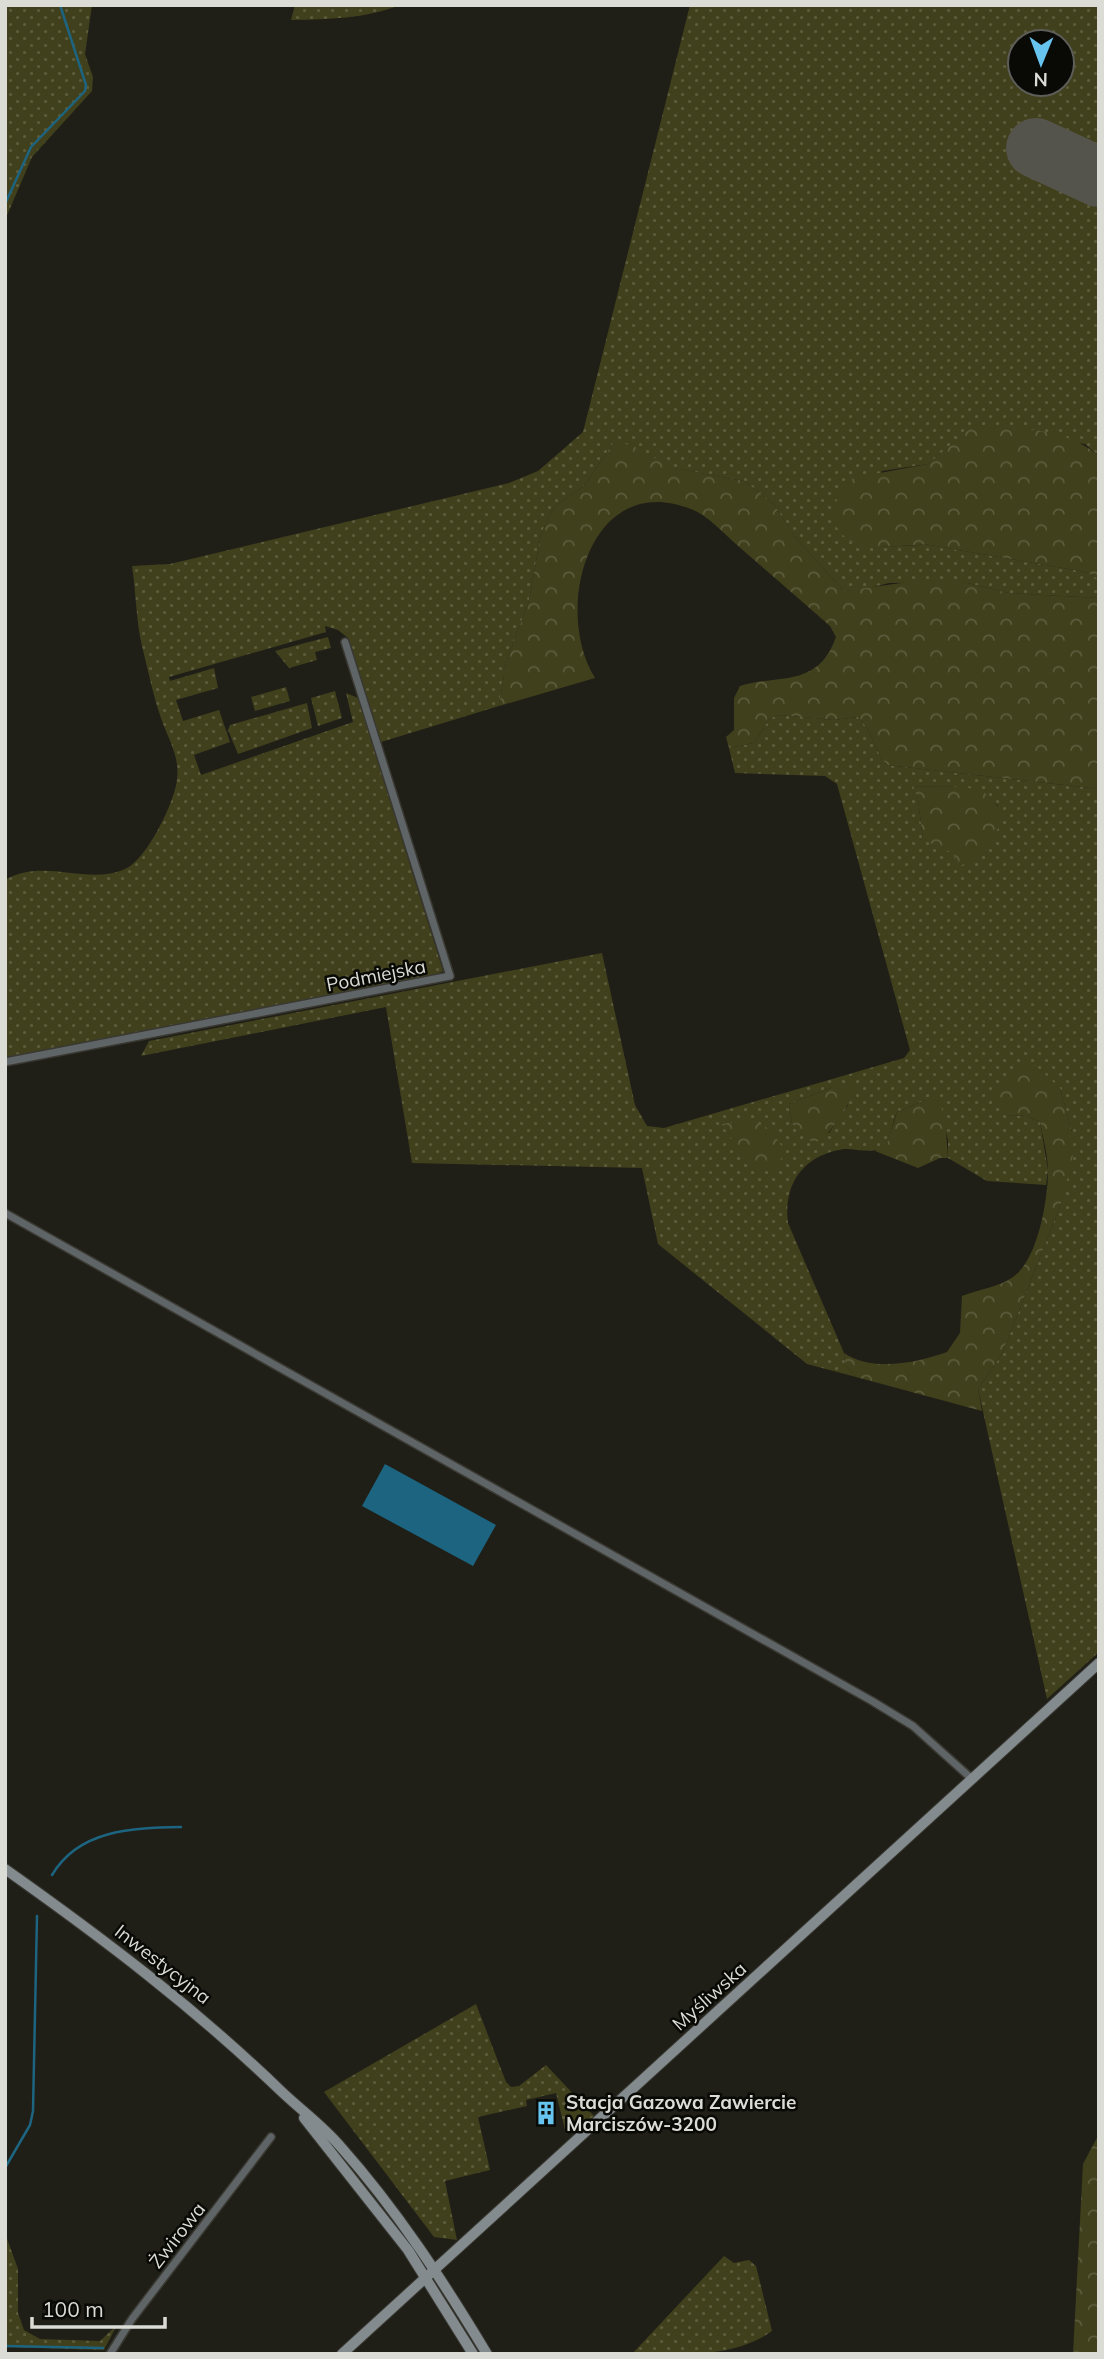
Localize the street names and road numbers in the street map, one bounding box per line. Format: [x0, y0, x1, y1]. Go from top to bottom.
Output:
street label: Podmiejska [324, 954, 428, 996]
street label: Inwestycyjna [110, 1919, 216, 2009]
street label: Myśliwska [667, 1956, 751, 2036]
street label: Żwirowa [144, 2197, 210, 2273]

